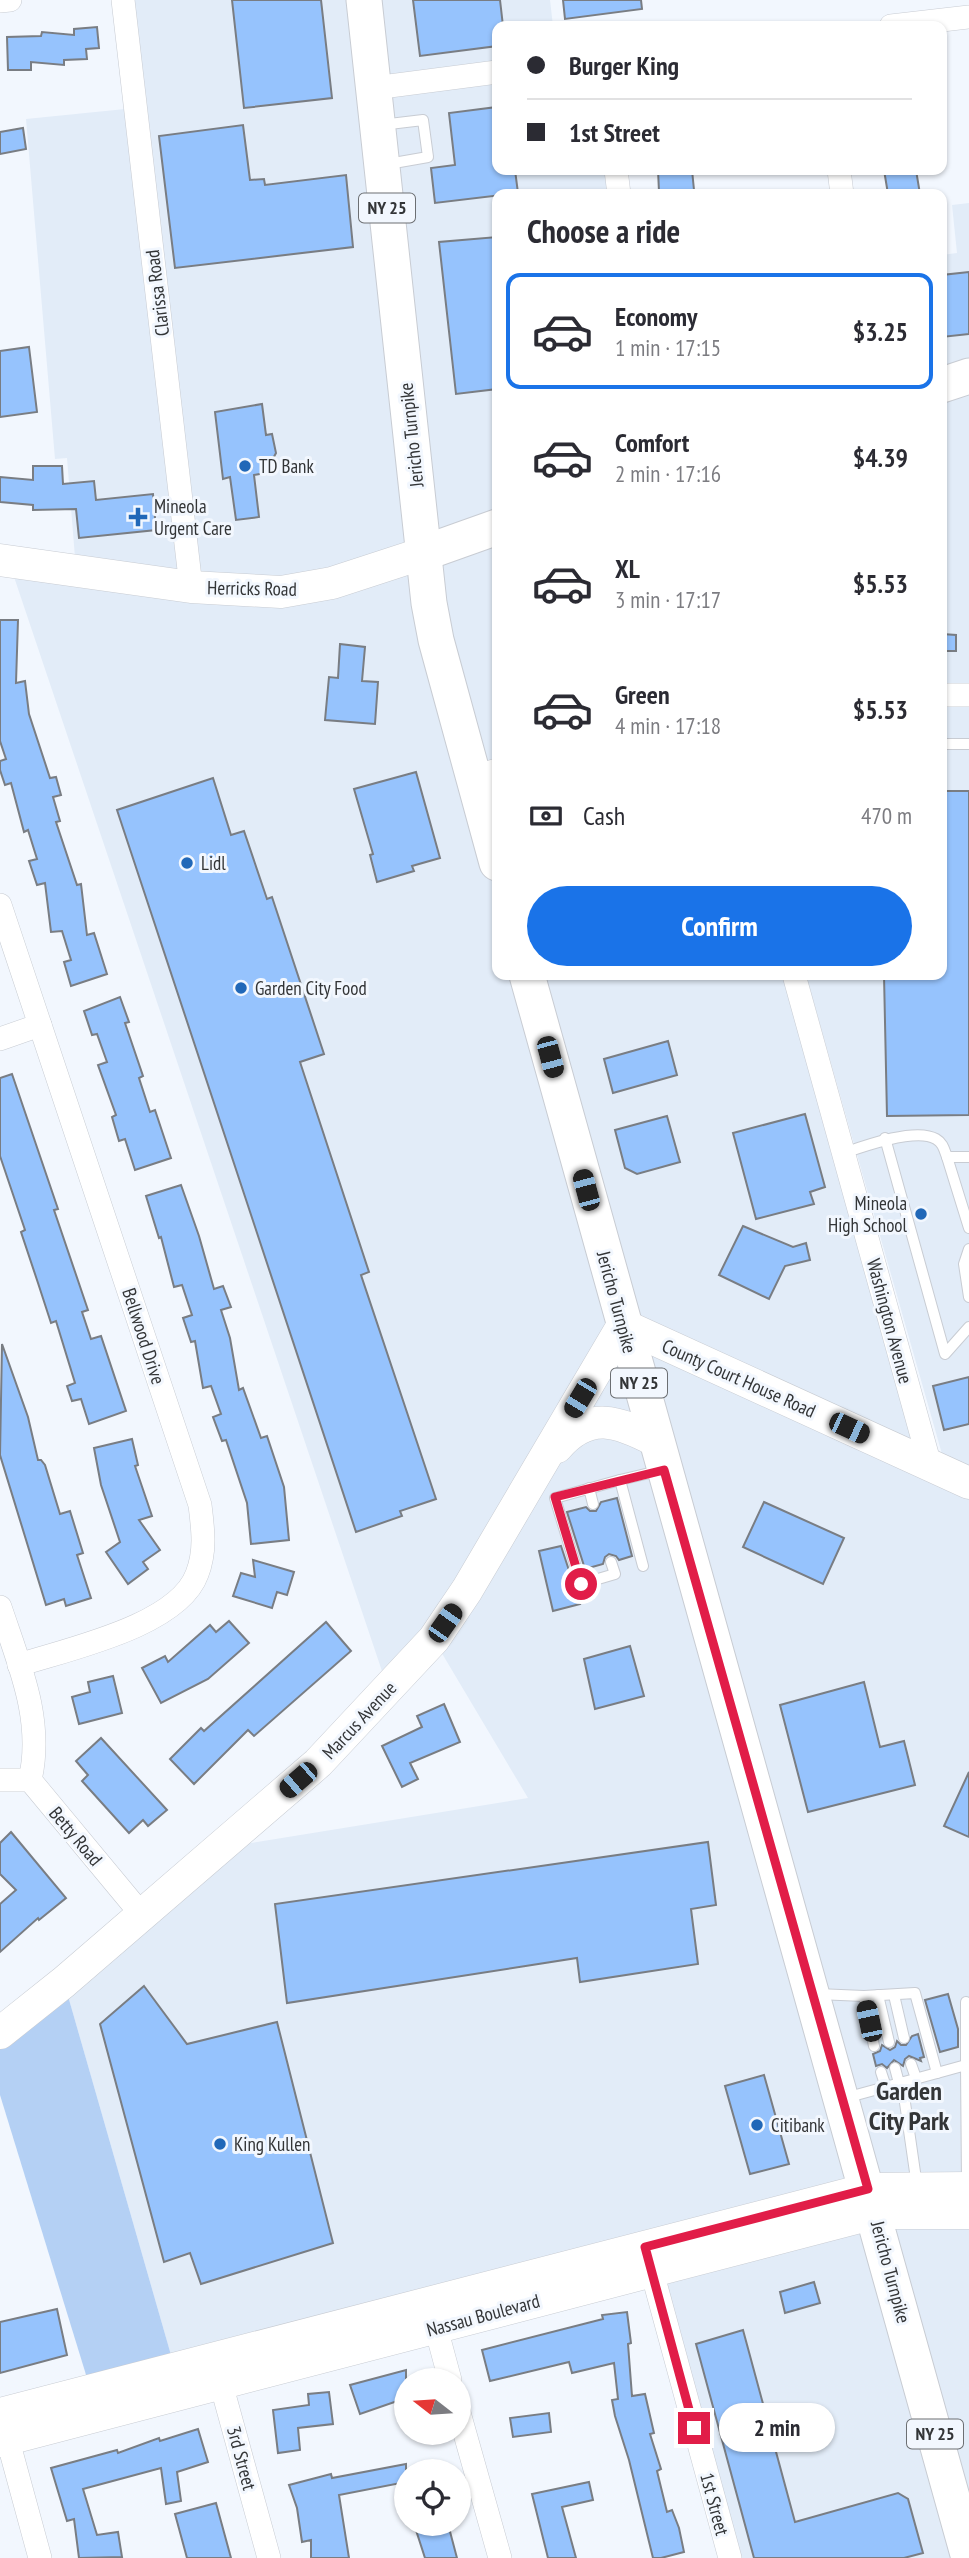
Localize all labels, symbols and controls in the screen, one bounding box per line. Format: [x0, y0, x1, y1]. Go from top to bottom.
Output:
text: Burger King [569, 49, 679, 82]
text: 1st Street [569, 116, 660, 149]
road number: NY 25 [359, 194, 415, 223]
text: Choose a ride [527, 210, 680, 252]
street label: Clarissa Road [140, 248, 174, 338]
icon: car [531, 300, 594, 363]
text: Economy [615, 300, 697, 333]
text: $3.25 [853, 315, 908, 348]
text: 1 min · 17:15 [615, 333, 721, 362]
street label: Jericho Turnpike [394, 382, 429, 489]
icon: car [531, 426, 594, 489]
text: Comfort [615, 426, 689, 459]
text: $4.39 [853, 441, 908, 474]
place label: TD Bank [259, 454, 314, 478]
marker: TD Bank [237, 458, 253, 474]
text: 2 min · 17:16 [615, 459, 721, 488]
place label: Mineola Urgent Care [154, 494, 232, 540]
marker: Mineola Urgent Care [128, 507, 148, 527]
icon: car [531, 552, 594, 615]
text: XL [615, 552, 640, 585]
text: $5.53 [853, 567, 908, 600]
street label: Herricks Road [207, 575, 297, 601]
text: 3 min · 17:17 [615, 585, 721, 614]
icon: car [531, 678, 594, 741]
text: Green [615, 678, 670, 711]
text: $5.53 [853, 693, 908, 726]
text: 4 min · 17:18 [615, 711, 721, 740]
icon: cash [527, 797, 565, 835]
text: Cash [583, 799, 625, 832]
text: 470 m [861, 801, 912, 830]
place label: Lidl [201, 851, 226, 875]
marker: Lidl [179, 855, 195, 871]
button: Confirm [527, 886, 912, 966]
place label: Garden City Food [255, 976, 367, 1000]
marker: Garden City Food [233, 980, 249, 996]
car [535, 1034, 566, 1080]
car [571, 1167, 602, 1213]
place label: Mineola High School [828, 1191, 908, 1237]
marker: Mineola High School [913, 1206, 929, 1222]
street label: Jericho Turnpike [592, 1247, 642, 1356]
street label: Washington Avenue [862, 1256, 918, 1386]
street label: Bellwood Drive [117, 1285, 171, 1387]
street label: County Court House Road [658, 1333, 820, 1423]
road number: NY 25 [611, 1368, 667, 1398]
car [561, 1375, 600, 1421]
car [826, 1410, 873, 1446]
route start [565, 1568, 597, 1600]
car [425, 1600, 466, 1646]
street label: Marcus Avenue [317, 1676, 401, 1764]
car [276, 1758, 321, 1802]
street label: Betty Road [44, 1801, 108, 1871]
car [855, 1998, 884, 2044]
district label: Garden City Park [869, 2074, 950, 2137]
place label: Citibank [771, 2113, 825, 2137]
marker: Citibank [749, 2117, 765, 2133]
place label: King Kullen [234, 2132, 310, 2156]
marker: King Kullen [212, 2136, 228, 2152]
street label: Jericho Turnpike [866, 2217, 916, 2326]
street label: Nassau Boulevard [424, 2288, 542, 2342]
north arrow [394, 2368, 471, 2445]
map controls [394, 2368, 471, 2536]
callout: 2 min [718, 2404, 834, 2452]
route end [678, 2412, 710, 2444]
text: 2 min [754, 2413, 800, 2442]
road number: NY 25 [907, 2420, 963, 2448]
street label: 3rd Street [222, 2423, 262, 2493]
button: locate [394, 2459, 471, 2536]
street label: 1st Street [695, 2470, 735, 2539]

